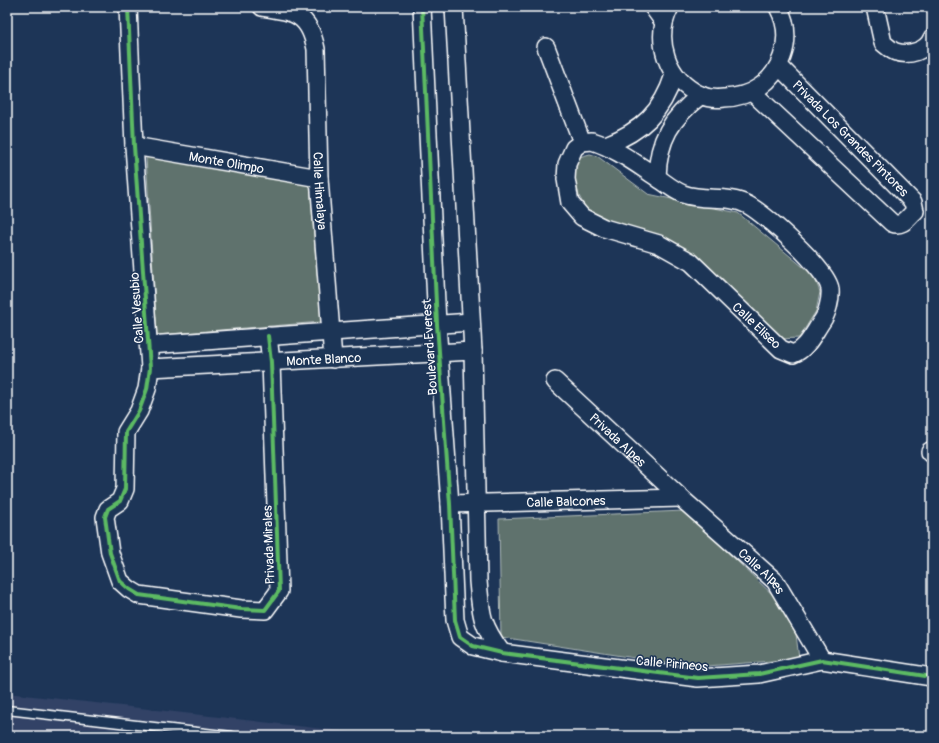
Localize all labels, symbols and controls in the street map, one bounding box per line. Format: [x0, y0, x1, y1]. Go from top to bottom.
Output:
street label: Privada Los Grandes Pintores [789, 77, 912, 200]
street label: Monte Olimpo [188, 149, 265, 177]
street label: Calle Himalaya [309, 152, 330, 231]
street label: Calle Vesubio [127, 272, 147, 344]
street label: Boulevard Everest [419, 297, 441, 396]
street label: Calle Eliseo [729, 299, 784, 352]
street label: Monte Blanco [286, 350, 362, 370]
street label: Privada Alpes [586, 410, 649, 471]
street label: Calle Balcones [526, 493, 606, 511]
street label: Privada Mirales [260, 505, 278, 585]
street label: Calle Alpes [735, 545, 788, 597]
street label: Calle Pirineos [635, 653, 709, 675]

